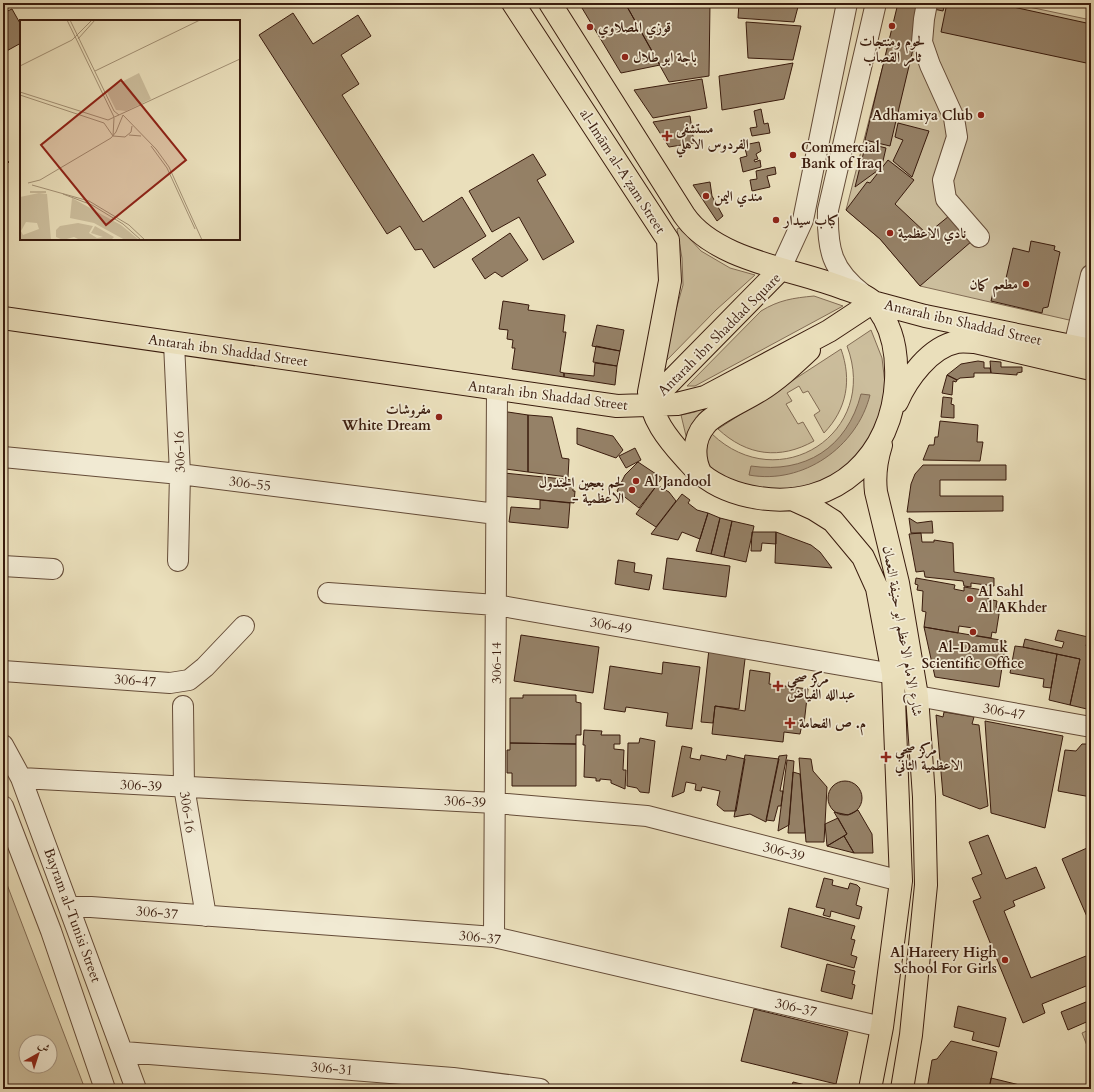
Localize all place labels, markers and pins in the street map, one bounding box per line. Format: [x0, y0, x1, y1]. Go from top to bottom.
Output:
place label: قوزي المصلاوي [598, 18, 671, 39]
marker: لحوم ومنتجات ثامر القصاب [887, 21, 897, 31]
marker: قوزي المصلاوي [585, 22, 595, 32]
place label: لحوم ومنتجات ثامر القصاب [859, 32, 925, 67]
place label: باجة ابو طلال [633, 48, 697, 67]
marker: باجة ابو طلال [620, 52, 630, 62]
place label: Adhamiya Club [872, 106, 973, 125]
marker: Adhamiya Club [976, 110, 986, 120]
place label: مستشفى الفردوس الاهلي [675, 119, 749, 158]
marker: مستشفى الفردوس الاهلي [661, 130, 673, 142]
place label: Commercial Bank of Iraq [801, 138, 882, 173]
marker: Commercial Bank of Iraq [788, 150, 798, 160]
place label: مندي اليمن [714, 187, 763, 208]
marker: مندي اليمن [701, 191, 711, 201]
place label: كباب سيدار [782, 211, 839, 230]
marker: كباب سيدار [771, 215, 781, 225]
place label: نادي الاعظمية [898, 224, 967, 245]
marker: نادي الاعظمية [885, 228, 895, 238]
place label: مطعم كمان [970, 275, 1018, 297]
marker: مطعم كمان [1021, 279, 1031, 289]
place label: مفروشات White Dream [341, 400, 431, 435]
marker: مفروشات White Dream [434, 412, 444, 422]
place label: Al Jandool [644, 472, 711, 491]
place label: لحم بعجين الجندول - الاعظمية [539, 473, 624, 508]
marker: Al Jandool [631, 476, 641, 486]
marker: لحم بعجين الجندول - الاعظمية [627, 485, 637, 495]
place label: Al Sahl Al AKhder [978, 582, 1047, 617]
marker: Al Sahl Al AKhder [965, 594, 975, 604]
marker: Al-Damuk Scientific Office [968, 627, 978, 637]
place label: Al-Damuk Scientific Office [922, 638, 1024, 673]
place label: مركز صحي عبدالله الفياض [787, 669, 855, 704]
marker: مركز صحي عبدالله الفياض [772, 680, 784, 692]
place label: م. ص الفحامة [799, 714, 866, 736]
marker: م. ص الفحامة [784, 717, 796, 729]
place label: مركز صحي الاعظمية الثاني [894, 740, 963, 777]
marker: مركز صحي الاعظمية الثاني [880, 751, 892, 763]
place label: Al Hareery High School For Girls [890, 943, 997, 978]
marker: Al Hareery High School For Girls [1000, 955, 1010, 965]

